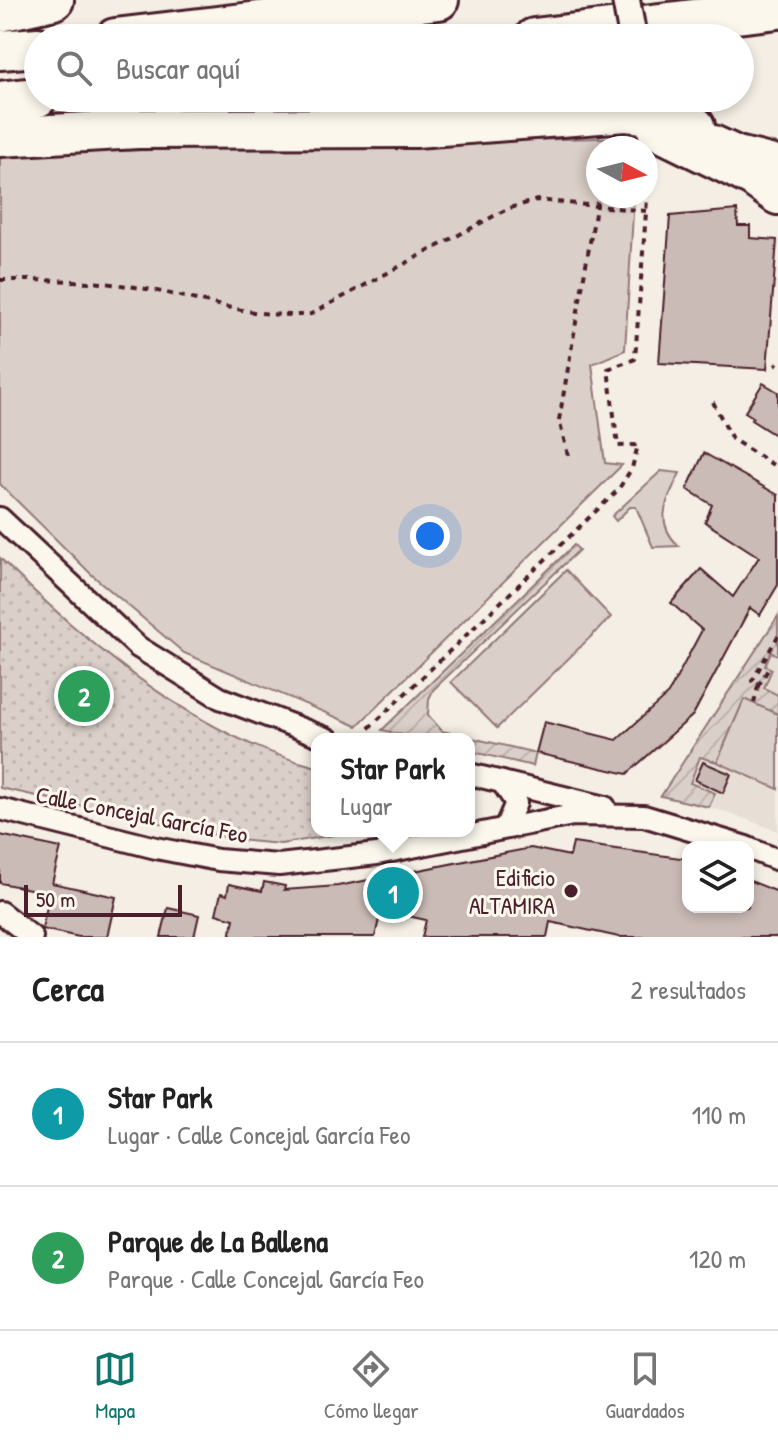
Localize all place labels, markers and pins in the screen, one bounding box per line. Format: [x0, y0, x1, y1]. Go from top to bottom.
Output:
pin: 2 [58, 666, 110, 726]
place label: Edificio ALTAMIRA [469, 861, 555, 921]
pin: 1 [367, 863, 419, 923]
marker: Edificio ALTAMIRA [562, 882, 580, 900]

